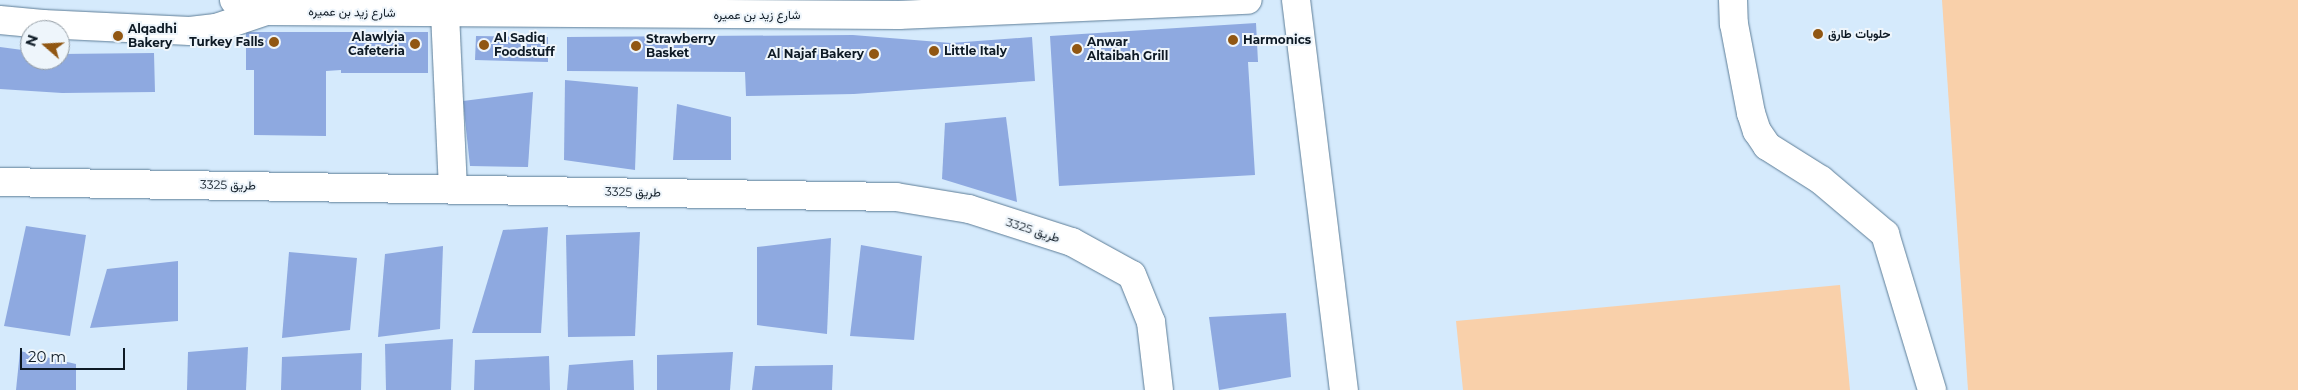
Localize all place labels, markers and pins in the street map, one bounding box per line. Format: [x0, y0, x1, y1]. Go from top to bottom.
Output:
place label: Alqadhi Bakery [128, 22, 177, 50]
place label: حلويات طارق [1828, 27, 1890, 41]
marker: حلويات طارق [1812, 28, 1824, 40]
marker: Alqadhi Bakery [112, 30, 124, 42]
place label: Alawlyia Cafeteria [348, 30, 405, 58]
place label: Al Sadiq Foodstuff [494, 31, 555, 59]
place label: Strawberry Basket [646, 32, 715, 60]
place label: Harmonics [1243, 33, 1311, 47]
marker: Harmonics [1227, 34, 1239, 46]
place label: Turkey Falls [189, 35, 264, 49]
place label: Anwar Altaibah Grill [1087, 35, 1168, 63]
marker: Turkey Falls [268, 36, 280, 48]
marker: Alawlyia Cafeteria [409, 38, 421, 50]
marker: Al Sadiq Foodstuff [478, 39, 490, 51]
marker: Strawberry Basket [630, 40, 642, 52]
marker: Anwar Altaibah Grill [1071, 43, 1083, 55]
place label: Little Italy [944, 44, 1007, 58]
marker: Little Italy [928, 45, 940, 57]
place label: Al Najaf Bakery [767, 47, 864, 61]
marker: Al Najaf Bakery [868, 48, 880, 60]

